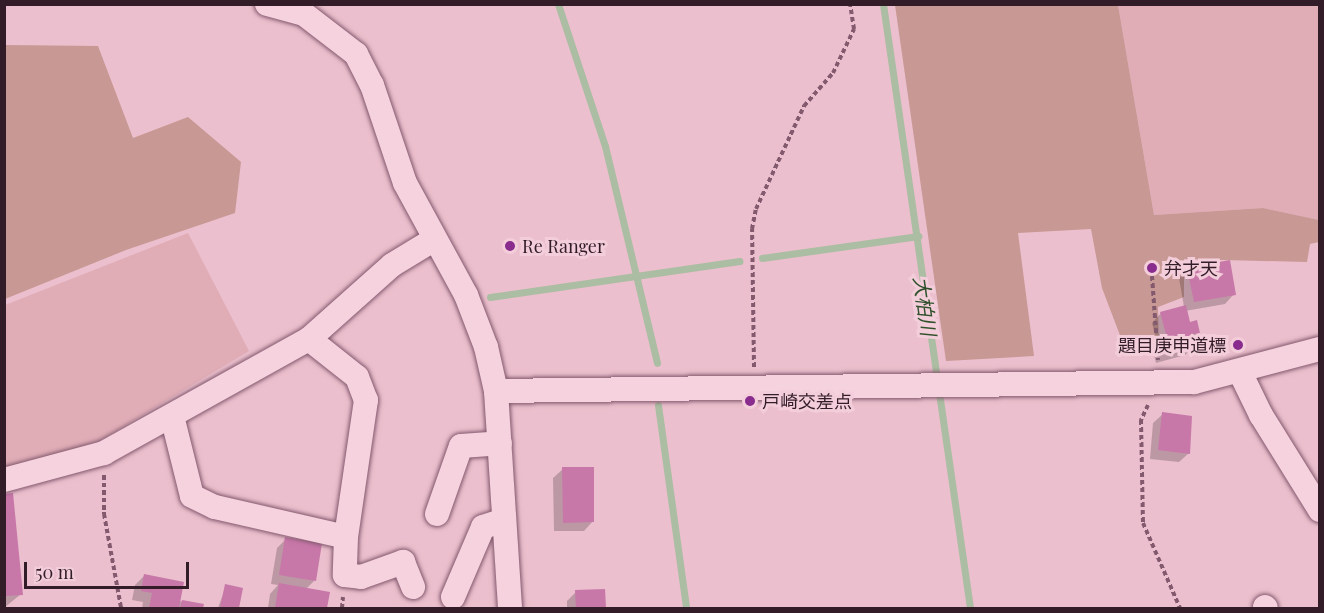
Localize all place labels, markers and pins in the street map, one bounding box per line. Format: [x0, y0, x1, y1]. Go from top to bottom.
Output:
place label: Re Ranger [522, 235, 605, 257]
marker: Re Ranger [503, 239, 517, 253]
place label: 弁才天 [1164, 257, 1218, 279]
marker: 弁才天 [1145, 261, 1159, 275]
place label: 題目庚申道標 [1118, 334, 1226, 356]
marker: 題目庚申道標 [1231, 338, 1245, 352]
place label: 戸崎交差点 [762, 390, 852, 412]
marker: 戸崎交差点 [743, 394, 757, 408]

